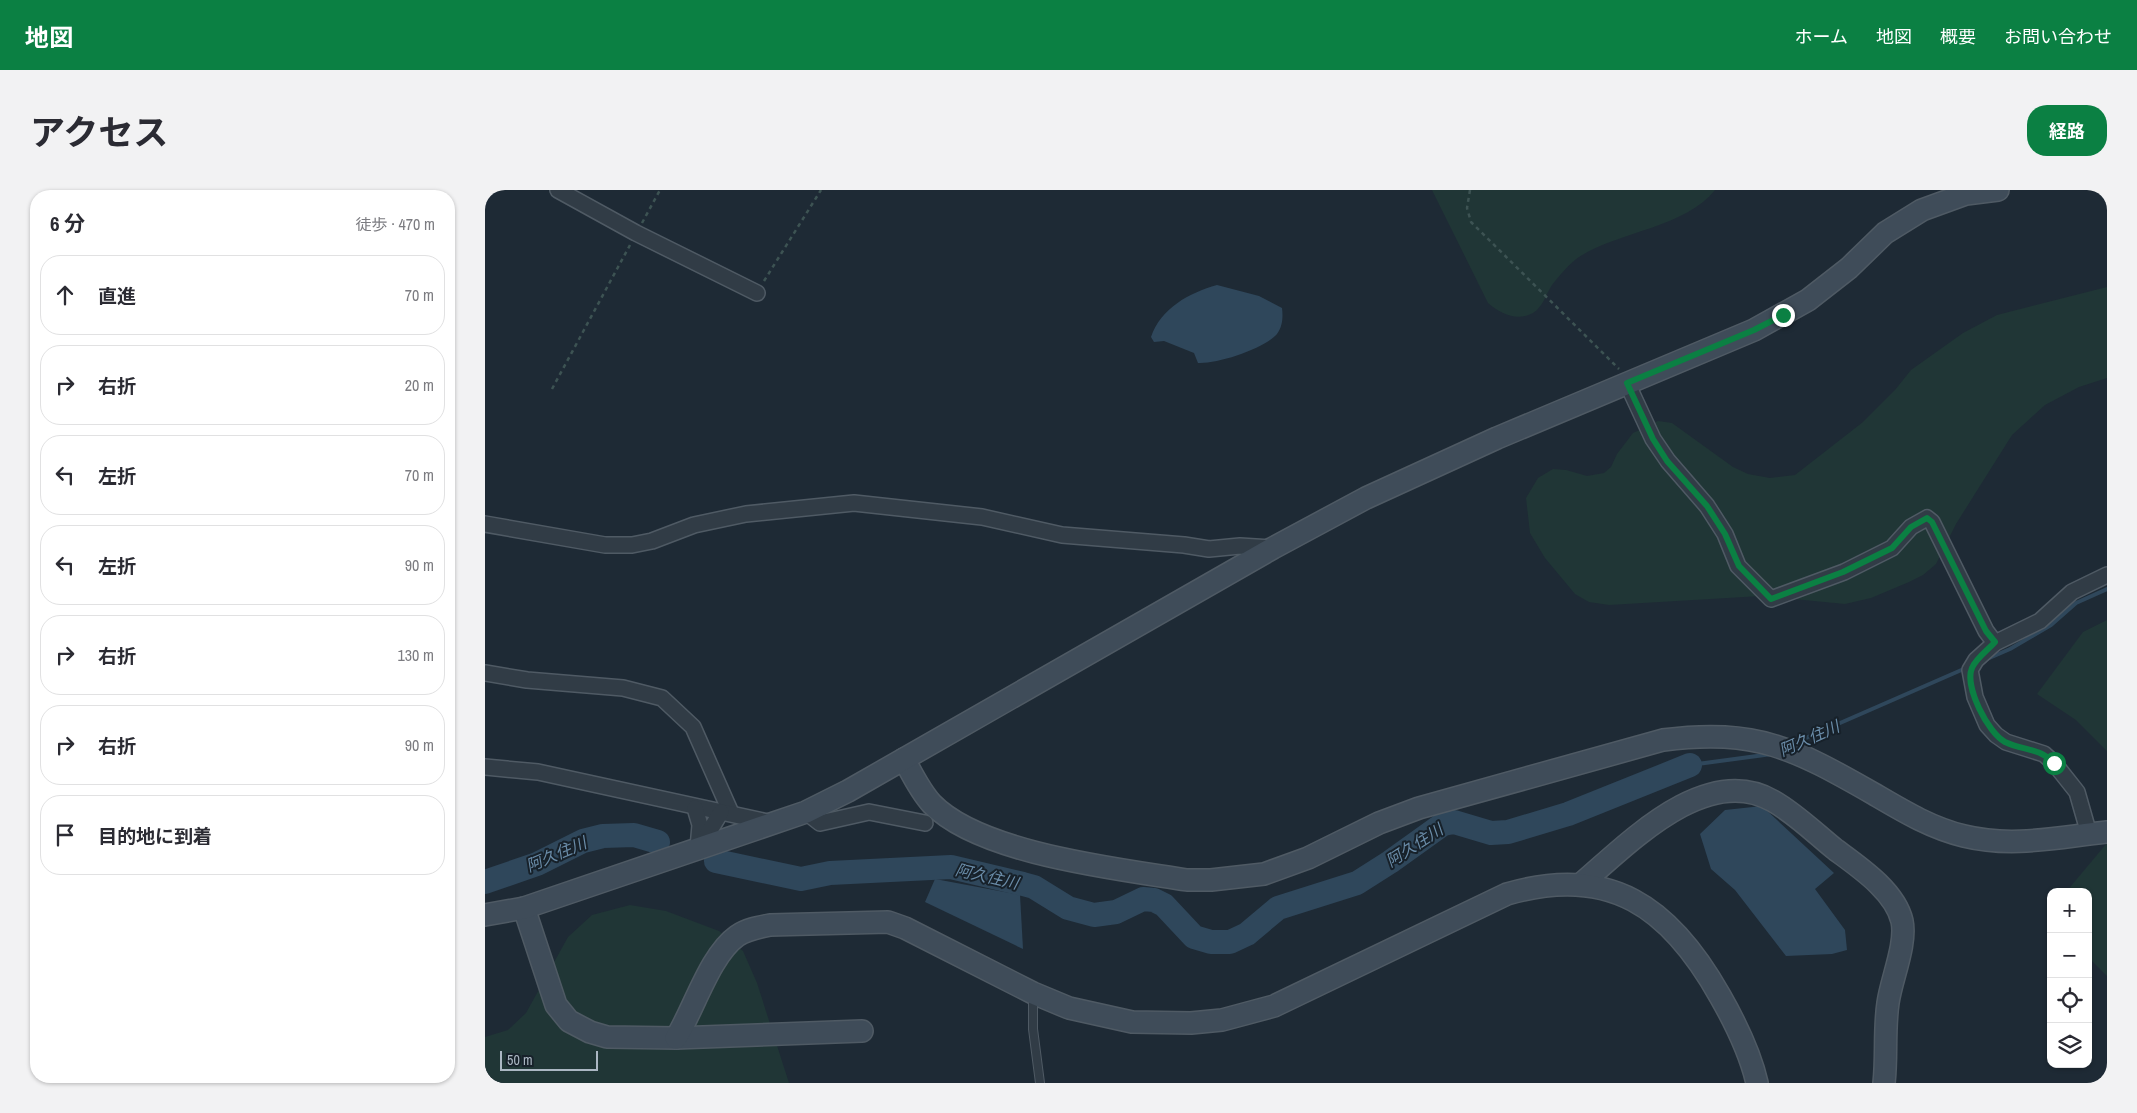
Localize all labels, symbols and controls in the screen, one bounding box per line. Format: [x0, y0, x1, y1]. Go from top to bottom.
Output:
text: 地図 [25, 21, 73, 53]
text: ホーム [1795, 24, 1848, 49]
text: 地図 [1876, 24, 1912, 49]
text: 概要 [1940, 24, 1976, 49]
text: お問い合わせ [2004, 24, 2112, 49]
button: 経路 [2027, 105, 2107, 156]
text: アクセス [30, 109, 168, 156]
text: 6 分 [50, 209, 85, 238]
text: 徒歩 · 470 m [356, 213, 435, 235]
icon: ahead [51, 281, 79, 309]
text: 直進 [98, 283, 136, 309]
text: 70 m [405, 284, 434, 306]
route end [1772, 304, 1795, 327]
icon: right [51, 371, 79, 399]
text: 右折 [98, 373, 136, 399]
text: 20 m [405, 374, 434, 396]
icon: left [51, 461, 79, 489]
text: 左折 [98, 463, 136, 489]
text: 70 m [405, 464, 434, 486]
icon: left [51, 551, 79, 579]
text: 左折 [98, 553, 136, 579]
text: 90 m [405, 554, 434, 576]
icon: right [51, 641, 79, 669]
text: 右折 [98, 643, 136, 669]
text: 130 m [398, 644, 434, 666]
water label: 阿久住川 [1775, 714, 1845, 761]
icon: right [51, 731, 79, 759]
text: 右折 [98, 733, 136, 759]
text: 90 m [405, 734, 434, 756]
route start [2043, 752, 2066, 775]
water label: 阿久住川 [1381, 817, 1448, 872]
icon: arrive [51, 821, 79, 849]
text: 目的地に到着 [98, 823, 212, 849]
water label: 阿久住川 [522, 831, 592, 877]
water label: 阿久住川 [953, 858, 1023, 894]
map controls [2047, 888, 2092, 1068]
button: + [2047, 888, 2092, 933]
button: − [2047, 933, 2092, 978]
button: locate [2047, 978, 2092, 1023]
button: layers [2047, 1023, 2092, 1068]
scale bar [500, 1048, 597, 1071]
text: 50 m [507, 1051, 533, 1069]

